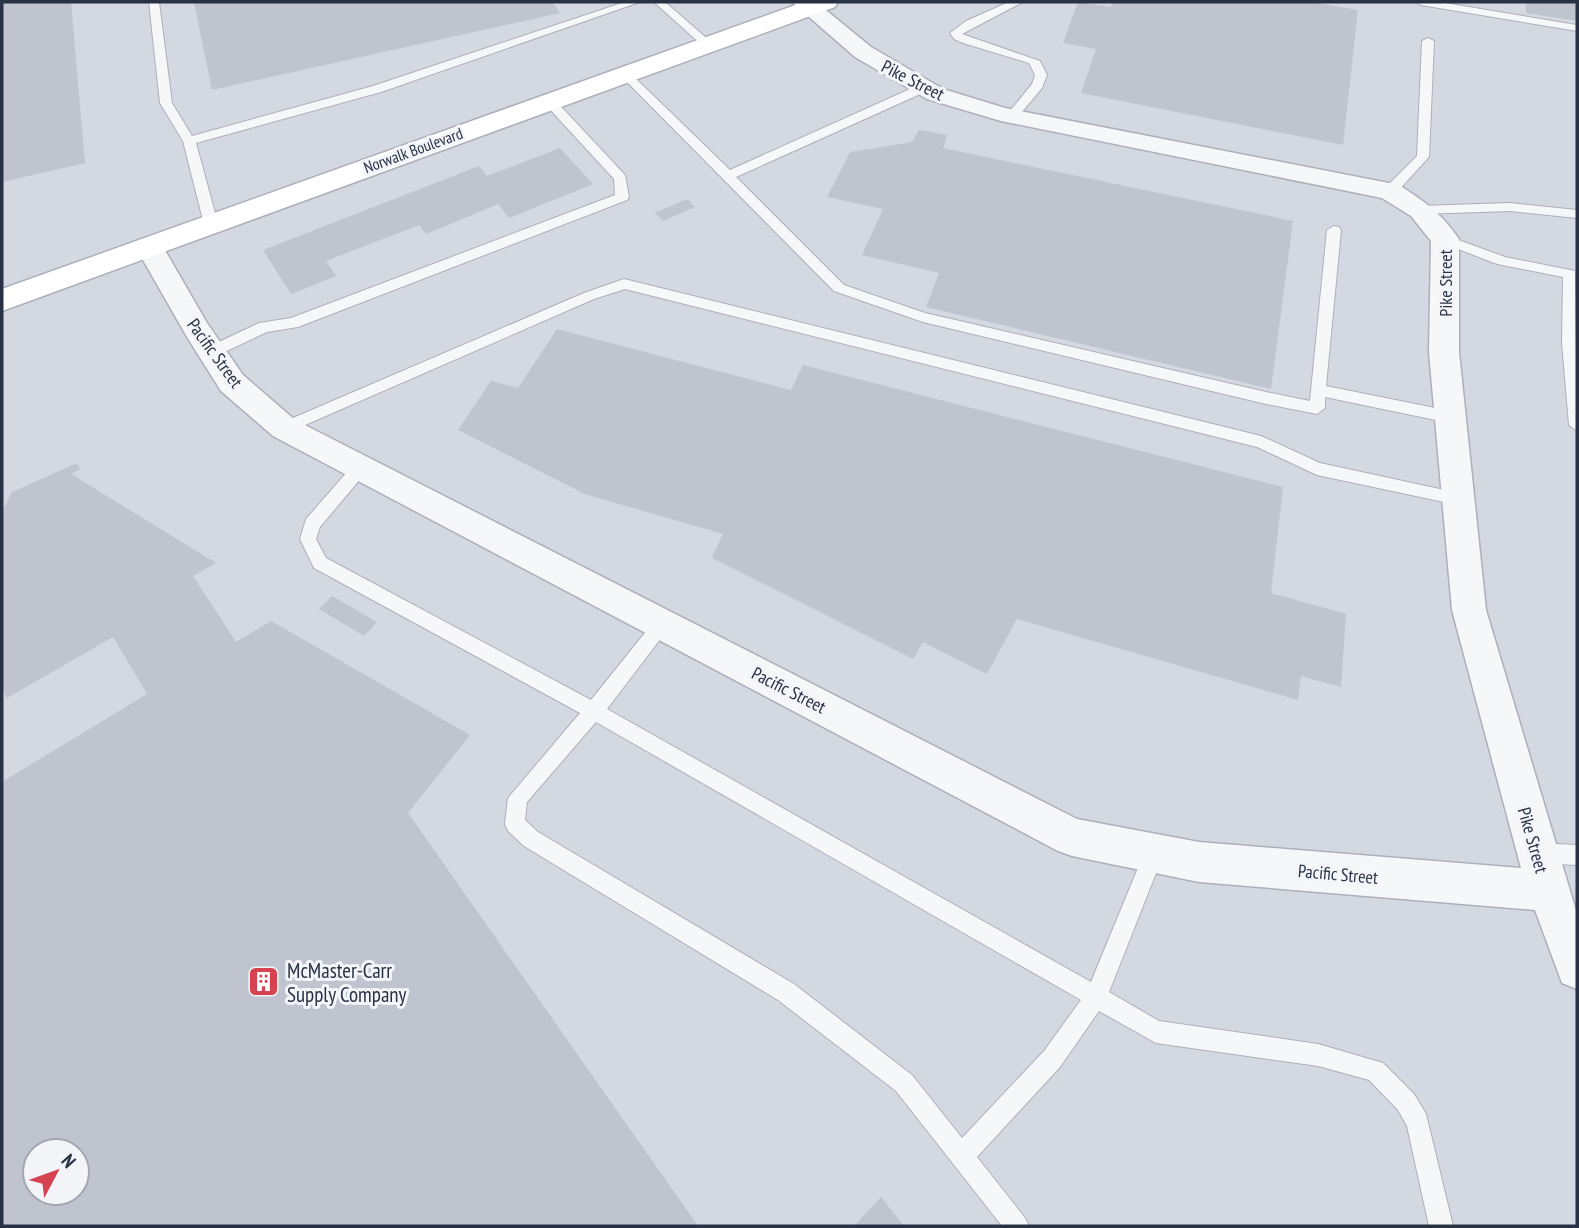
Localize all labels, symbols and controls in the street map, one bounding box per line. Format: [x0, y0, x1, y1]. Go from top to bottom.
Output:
street label: Pike Street [878, 54, 948, 106]
street label: Norwalk Boulevard [361, 123, 465, 177]
street label: Pike Street [1434, 249, 1457, 317]
street label: Pacific Street [182, 314, 248, 392]
street label: Pacific Street [748, 662, 830, 718]
street label: Pike Street [1513, 804, 1553, 876]
street label: Pacific Street [1297, 859, 1379, 889]
place label: McMaster-Carr Supply Company [287, 957, 407, 1008]
building icon: McMaster-Carr Supply Company [247, 965, 281, 999]
north arrow [21, 1137, 91, 1207]
text: N [56, 1149, 81, 1173]

